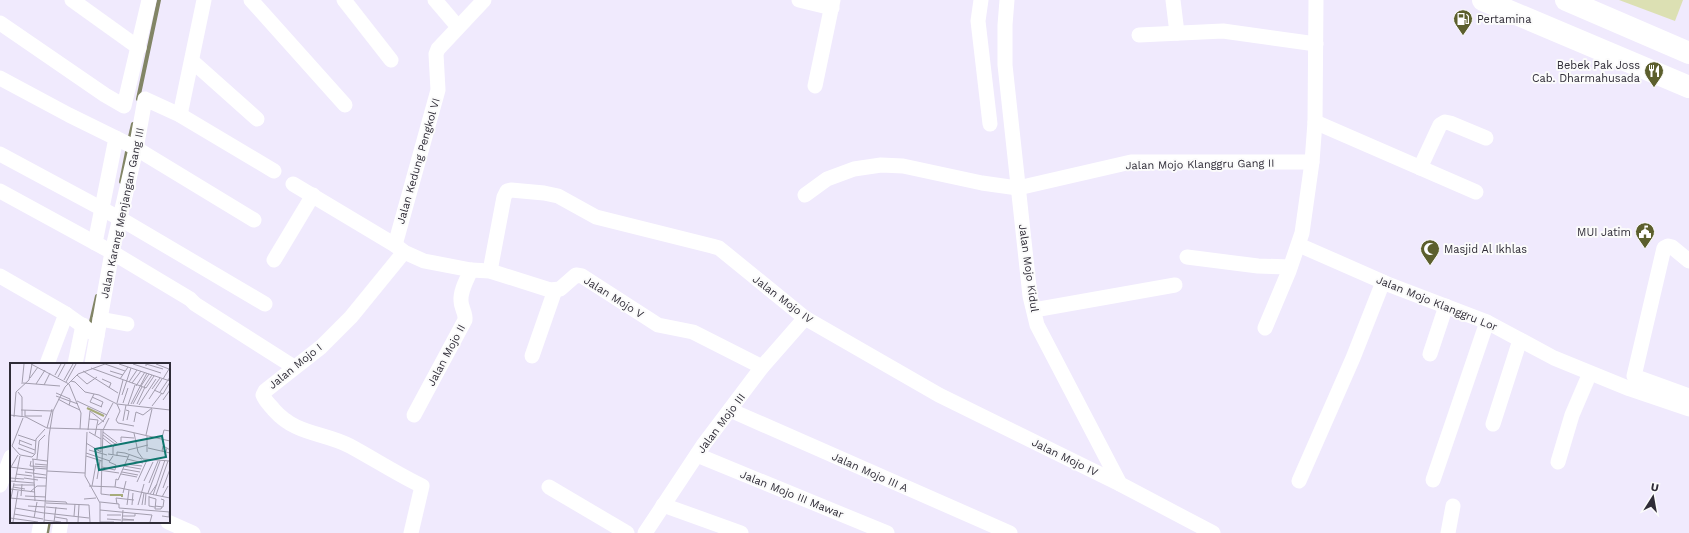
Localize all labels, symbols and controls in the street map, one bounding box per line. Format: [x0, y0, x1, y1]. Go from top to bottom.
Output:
fuel station icon: Pertamina [1452, 8, 1474, 36]
place label: Pertamina [1477, 13, 1531, 26]
place label: Bebek Pak Joss Cab. Dharmahusada [1532, 59, 1640, 85]
restaurant icon: Bebek Pak Joss Cab. Dharmahusada [1643, 60, 1665, 88]
street label: Jalan Kedung Pengkol VI [394, 97, 443, 226]
street label: Jalan Karang Menjangan Gang III [98, 127, 147, 300]
street label: Jalan Mojo Klanggru Gang II [1125, 157, 1275, 172]
public building icon: MUI Jatim [1634, 221, 1656, 249]
street label: Jalan Mojo Kidul [1016, 223, 1041, 314]
place label: MUI Jatim [1577, 226, 1631, 239]
mosque icon: Masjid Al Ikhlas [1419, 238, 1441, 266]
place label: Masjid Al Ikhlas [1444, 243, 1527, 256]
street label: Jalan Mojo IV [750, 273, 815, 326]
street label: Jalan Mojo Klanggru Lor [1374, 273, 1500, 334]
street label: Jalan Mojo V [581, 274, 646, 321]
street label: Jalan Mojo II [425, 322, 468, 388]
street label: Jalan Mojo I [266, 341, 325, 392]
inset map [10, 363, 170, 523]
street label: Jalan Mojo III [695, 391, 748, 456]
street label: Jalan Mojo IV [1030, 436, 1100, 479]
street label: Jalan Mojo III A [830, 450, 910, 495]
street label: Jalan Mojo III Mawar [738, 468, 846, 521]
north arrow [1633, 477, 1673, 517]
text: U [1650, 481, 1660, 495]

